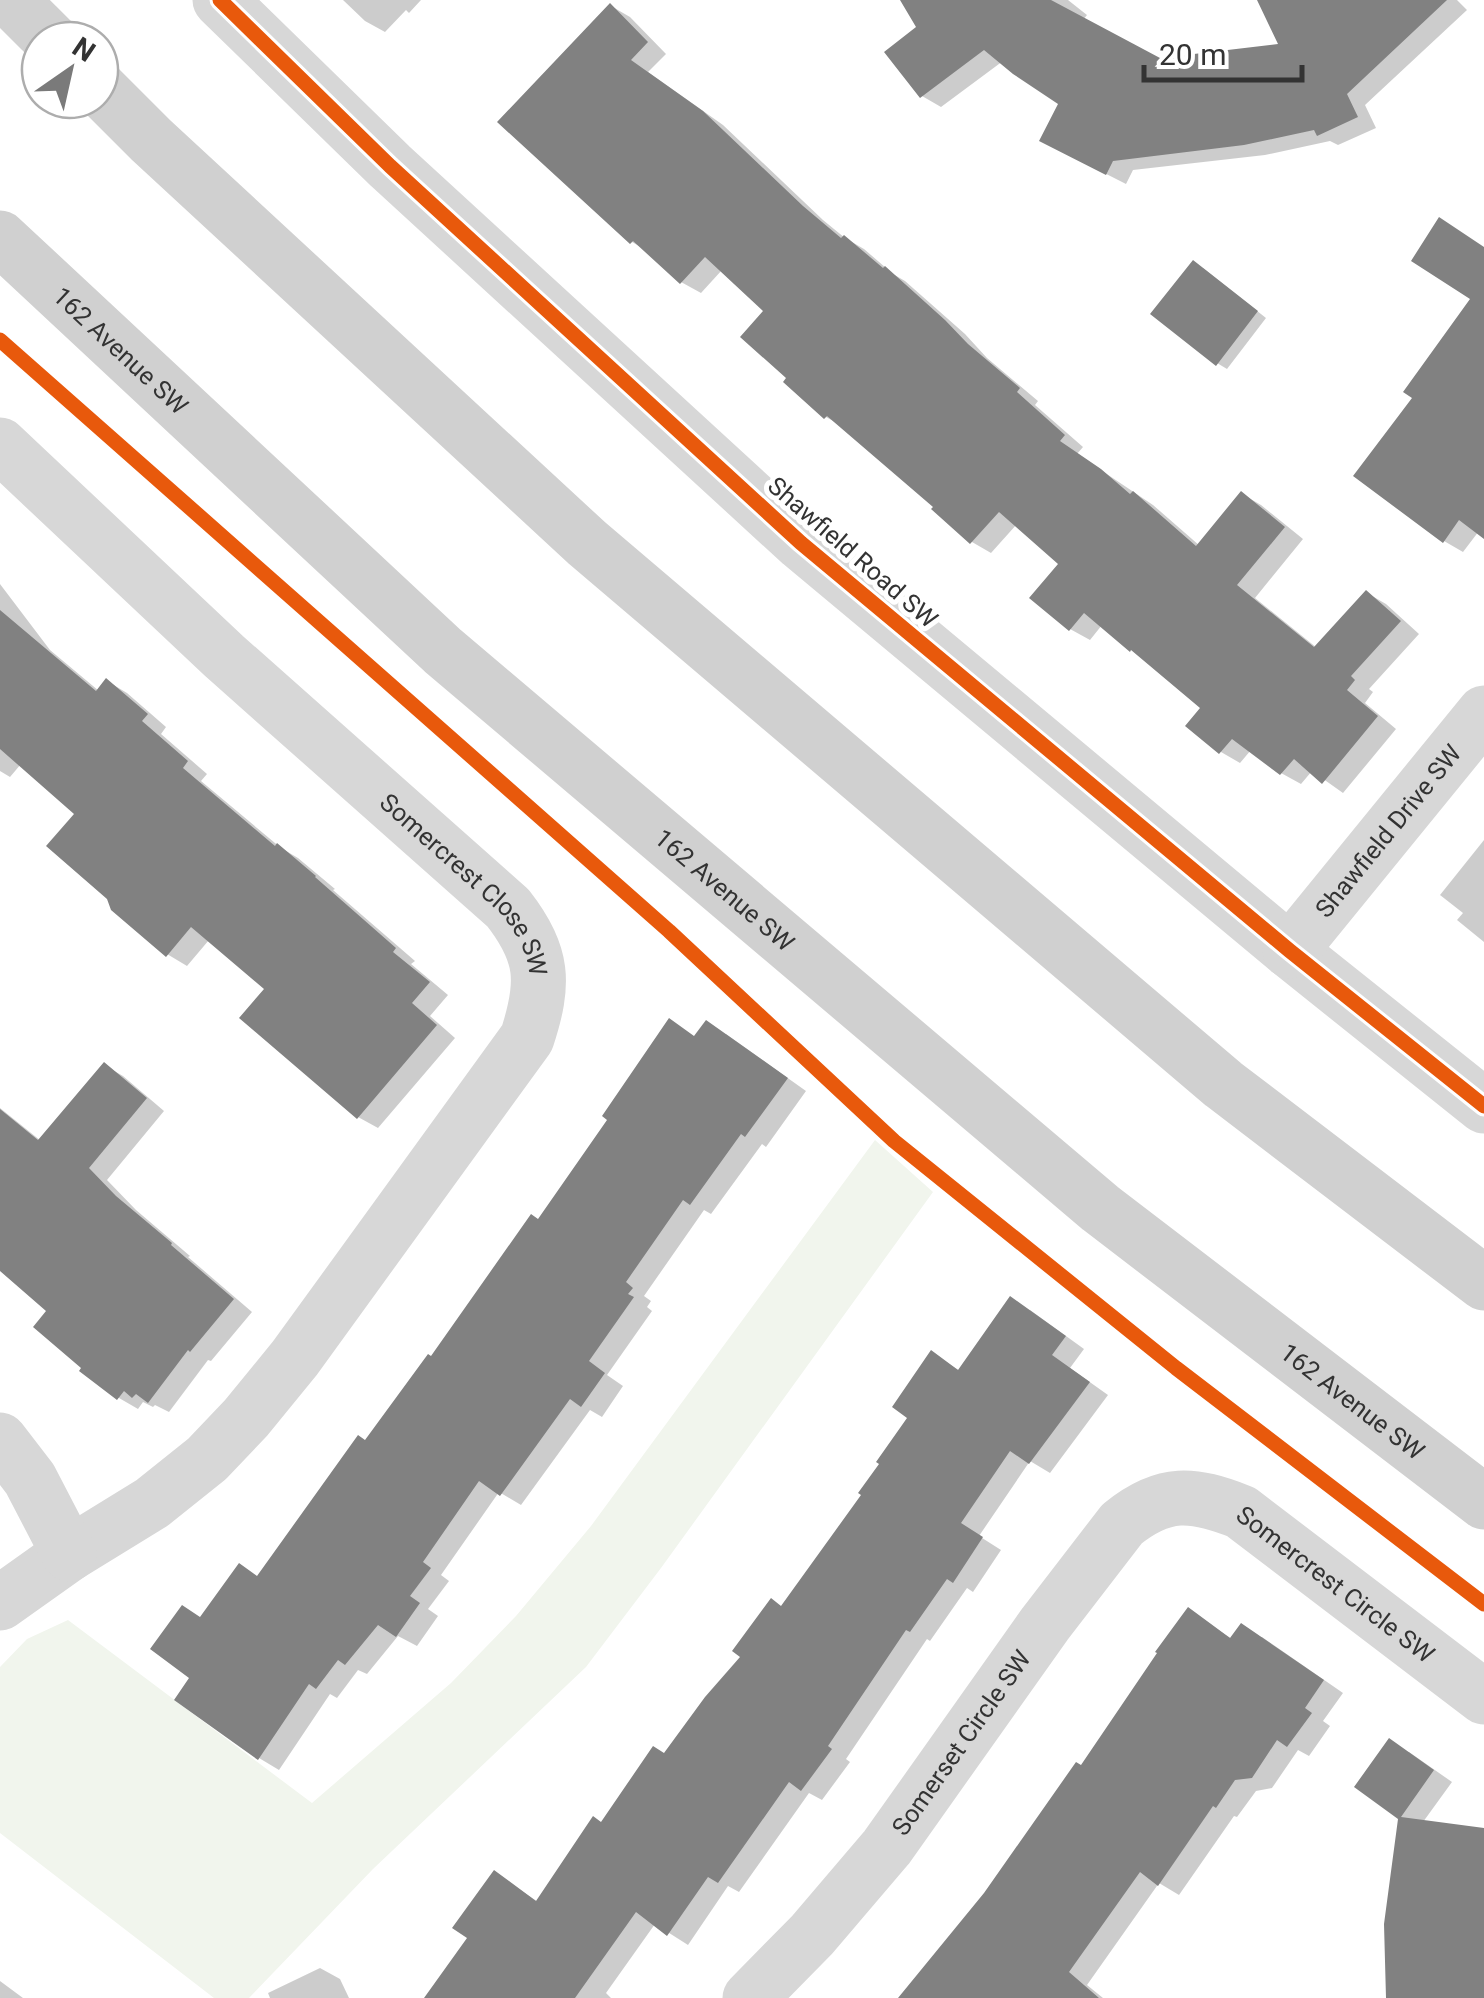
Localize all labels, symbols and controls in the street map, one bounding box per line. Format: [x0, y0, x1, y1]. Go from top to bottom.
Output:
north arrow [20, 20, 120, 120]
scale bar [1144, 20, 1302, 82]
text: N [66, 30, 101, 69]
text: 20 m [1159, 37, 1226, 72]
street label: 162 Avenue SW [47, 281, 194, 421]
street label: Shawfield Road SW [762, 471, 943, 634]
street label: Shawfield Drive SW [1309, 739, 1467, 923]
street label: Somercrest Close SW [374, 788, 553, 978]
street label: 162 Avenue SW [649, 823, 800, 957]
street label: 162 Avenue SW [1275, 1337, 1430, 1466]
street label: Somercrest Circle SW [1231, 1500, 1440, 1669]
street label: Somerset Circle SW [886, 1645, 1037, 1841]

